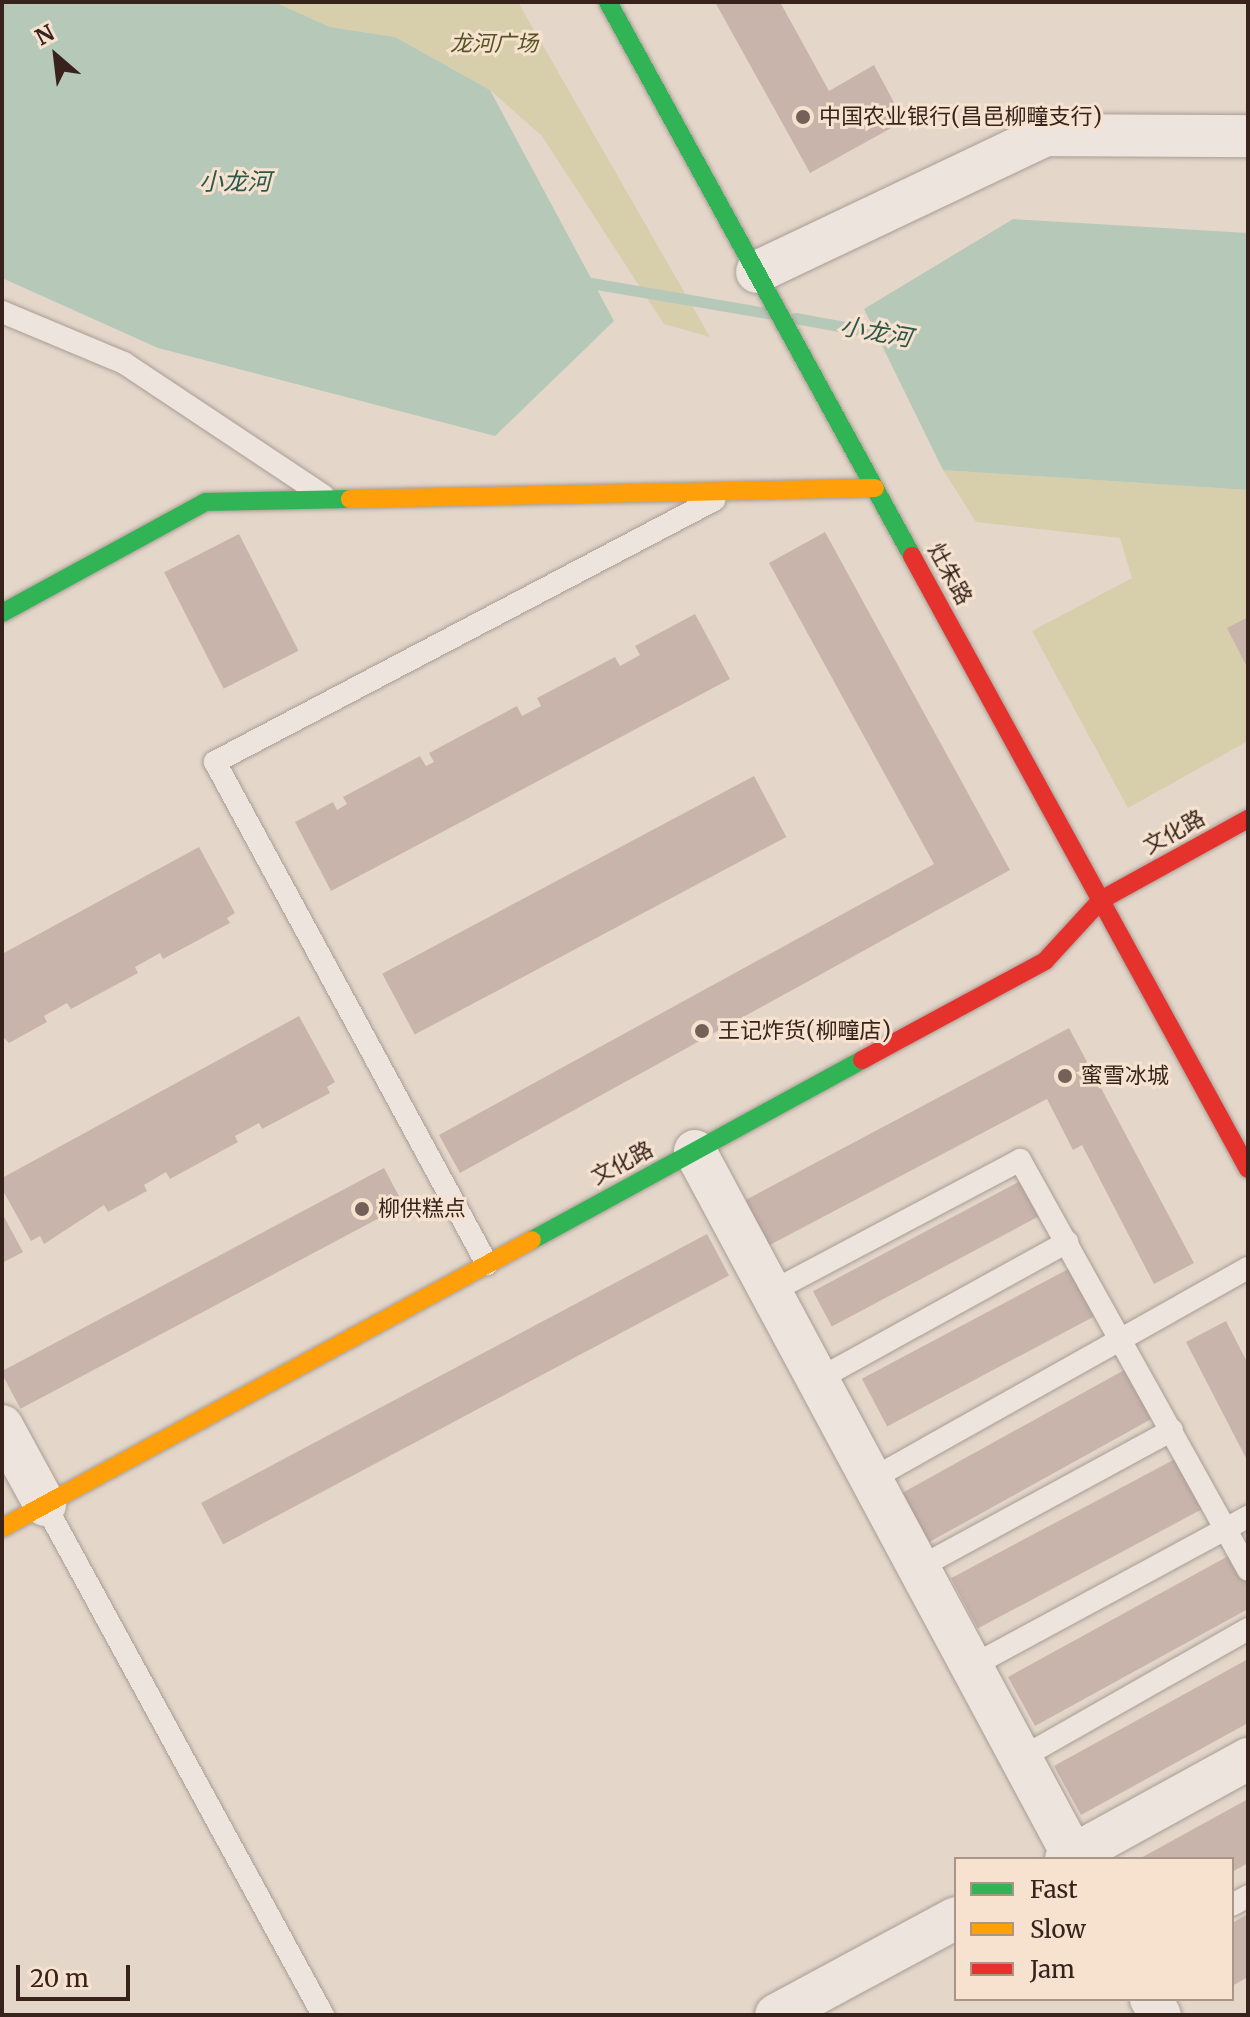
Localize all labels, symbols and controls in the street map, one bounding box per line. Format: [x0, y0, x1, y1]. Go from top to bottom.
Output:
north arrow [16, 16, 96, 96]
text: N [30, 18, 59, 51]
park label: 龙河广场 [450, 31, 538, 57]
place label: 中国农业银行(昌邑柳疃支行) [819, 104, 1102, 130]
marker: 中国农业银行(昌邑柳疃支行) [794, 108, 812, 126]
water label: 小龙河 [199, 168, 271, 196]
water label: 小龙河 [838, 312, 914, 352]
street label: 灶朱路 [922, 539, 978, 609]
street label: 文化路 [1139, 804, 1209, 860]
place label: 王记炸货(柳疃店) [718, 1018, 891, 1044]
marker: 王记炸货(柳疃店) [693, 1022, 711, 1040]
place label: 蜜雪冰城 [1081, 1063, 1169, 1089]
marker: 蜜雪冰城 [1056, 1067, 1074, 1085]
street label: 文化路 [587, 1136, 657, 1190]
place label: 柳供糕点 [378, 1196, 466, 1222]
marker: 柳供糕点 [353, 1200, 371, 1218]
legend [954, 1857, 1234, 2001]
text: Fast [1030, 1874, 1078, 1905]
text: Slow [1030, 1914, 1086, 1945]
scale bar [20, 1949, 134, 1999]
text: Jam [1030, 1954, 1075, 1985]
text: 20 m [30, 1963, 89, 1994]

